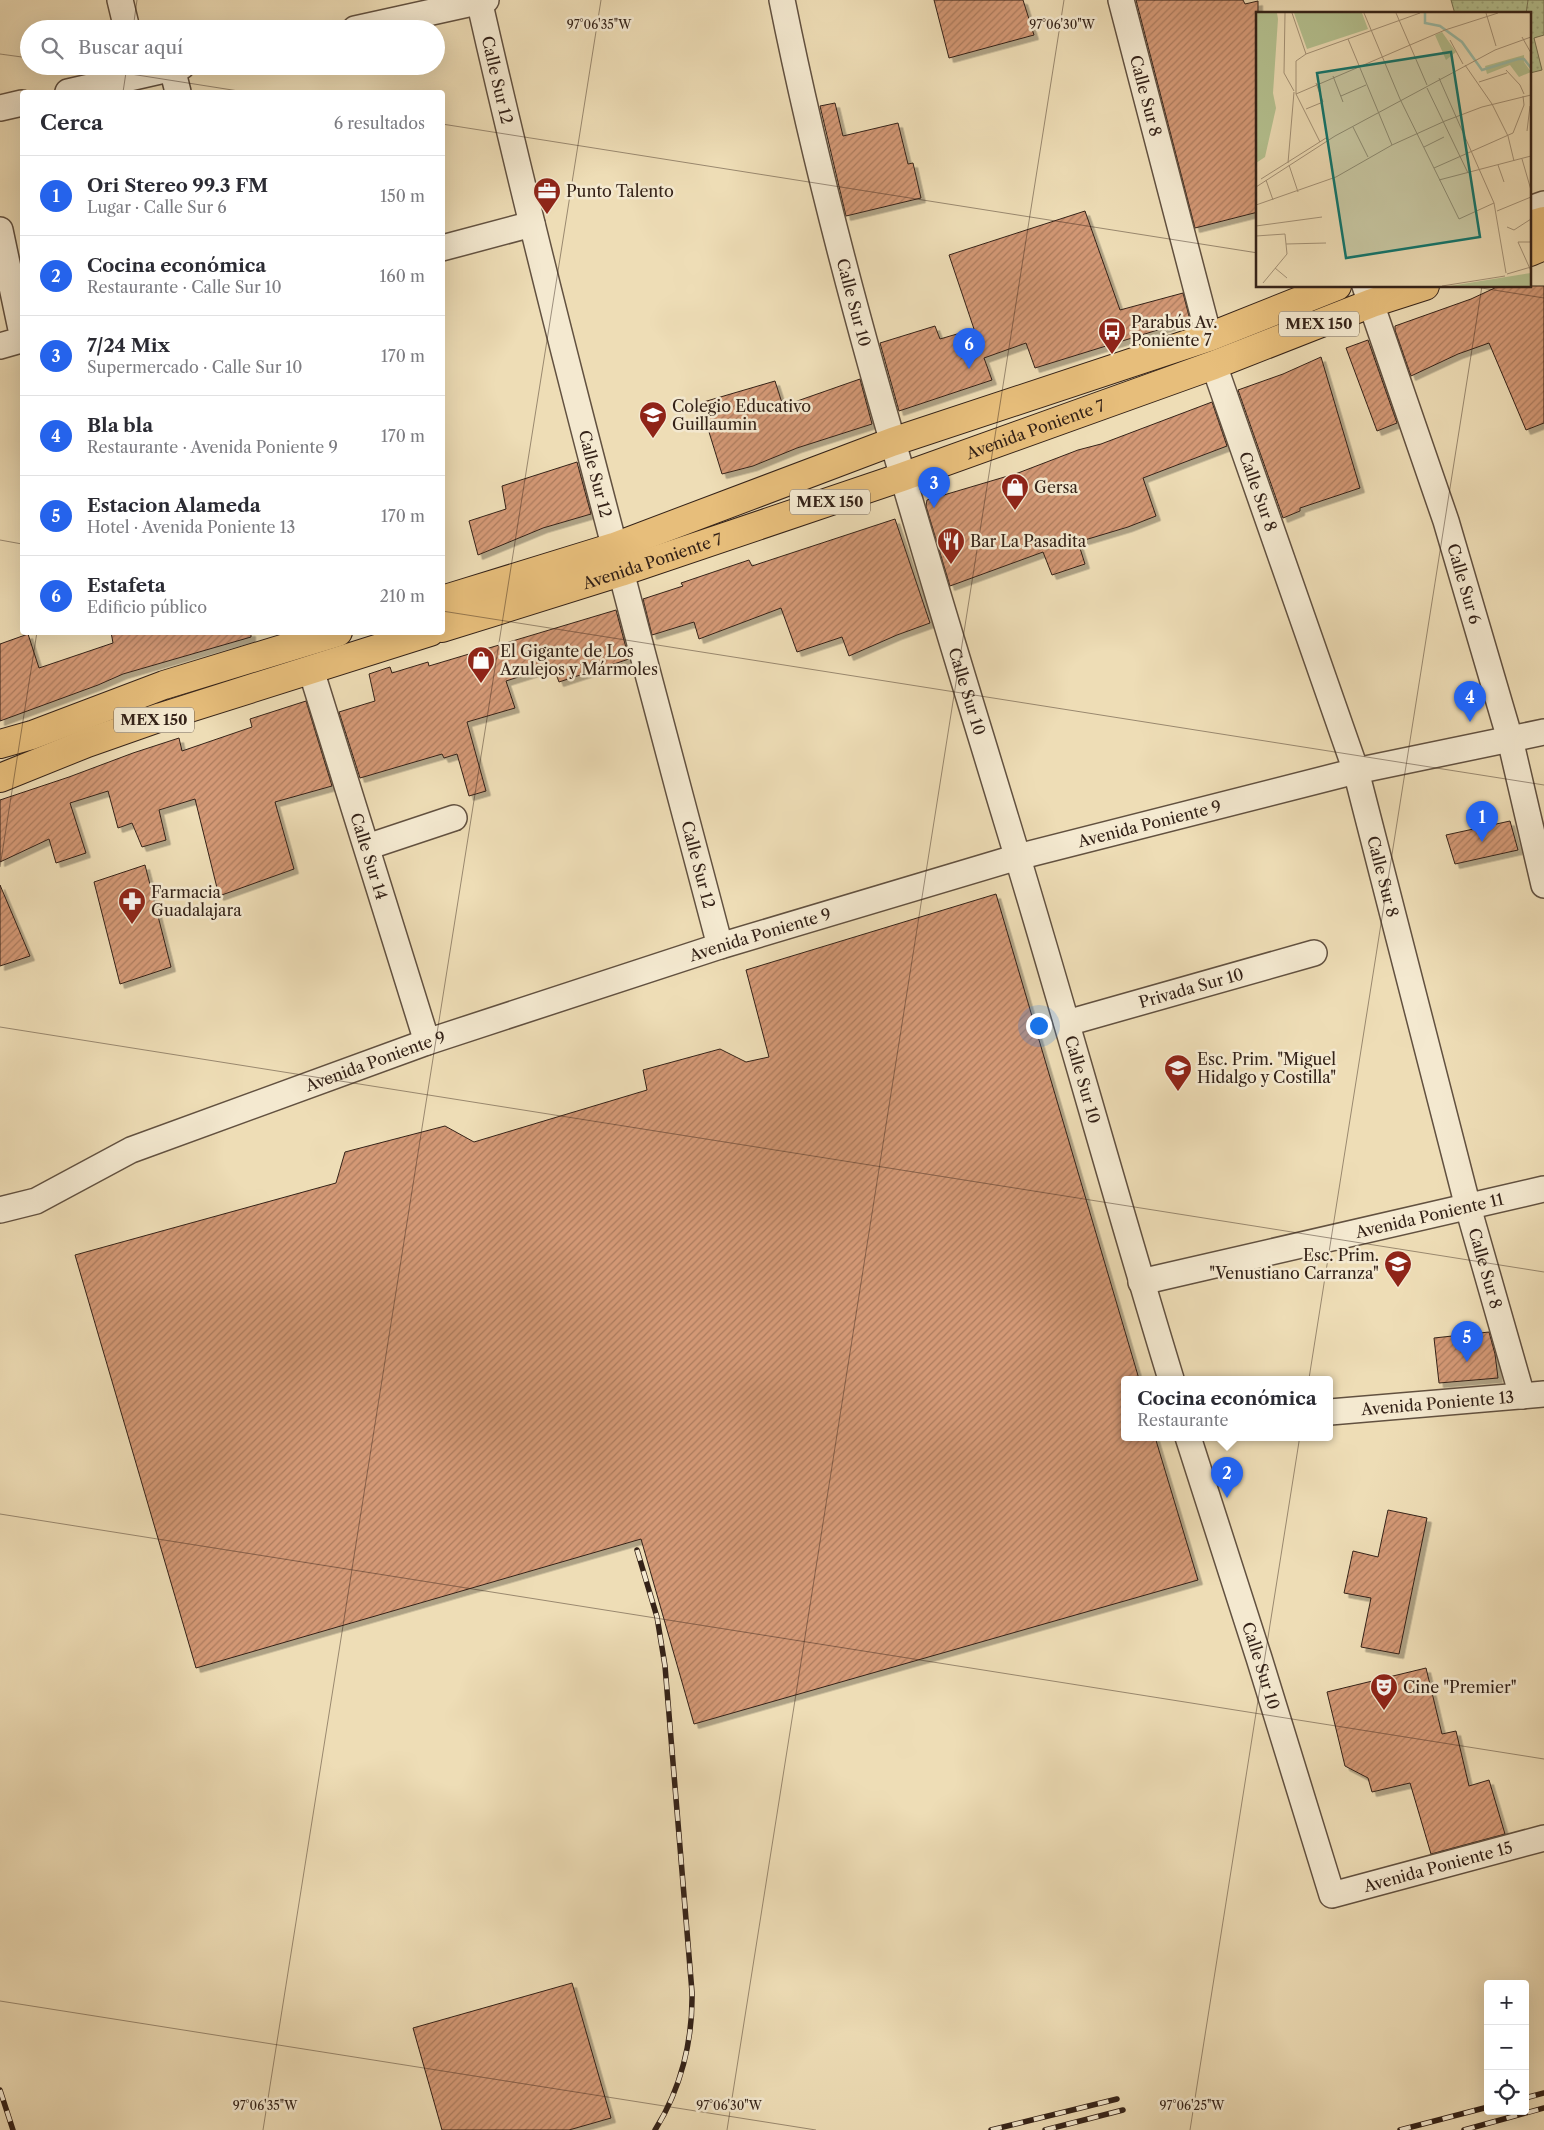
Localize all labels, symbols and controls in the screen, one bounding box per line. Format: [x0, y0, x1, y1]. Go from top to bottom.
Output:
inset map [1256, 12, 1532, 288]
text: 97°06'35"W [567, 17, 632, 32]
text: 97°06'30"W [1029, 17, 1096, 32]
search box [20, 20, 445, 75]
icon: search [38, 34, 66, 62]
street label: Calle Sur 12 [478, 34, 517, 126]
text: Buscar aquí [78, 36, 183, 59]
street label: Calle Sur 8 [1126, 53, 1166, 139]
text: Cerca [40, 110, 103, 135]
text: 6 resultados [334, 113, 425, 133]
text: Ori Stereo 99.3 FM [87, 174, 268, 197]
office icon: Punto Talento [532, 176, 562, 215]
place label: Punto Talento [566, 181, 674, 201]
text: 1 [52, 186, 60, 206]
text: 150 m [380, 186, 425, 206]
text: Lugar · Calle Sur 6 [87, 197, 227, 217]
text: Cocina económica [87, 254, 266, 277]
street label: Calle Sur 10 [833, 256, 875, 349]
text: 2 [51, 266, 61, 286]
text: 160 m [380, 266, 425, 286]
text: Restaurante · Calle Sur 10 [87, 277, 282, 297]
place label: Parabús Av. Poniente 7 [1131, 312, 1218, 350]
road number: MEX 150 [1279, 312, 1359, 336]
bus stop icon: Parabús Av. Poniente 7 [1097, 316, 1127, 355]
pin: 6 [953, 328, 985, 369]
text: 7/24 Mix [87, 334, 170, 357]
text: 3 [51, 346, 61, 366]
text: 170 m [381, 346, 425, 366]
text: Supermercado · Calle Sur 10 [87, 357, 302, 377]
street label: Avenida Poniente 7 [962, 395, 1108, 463]
place label: Colegio Educativo Guillaumin [672, 396, 811, 434]
school or university icon: Colegio Educativo Guillaumin [638, 400, 668, 439]
text: Bla bla [87, 414, 153, 437]
text: 4 [51, 426, 61, 446]
text: 170 m [381, 426, 425, 446]
street label: Calle Sur 12 [575, 428, 616, 520]
text: Restaurante · Avenida Poniente 9 [87, 437, 338, 457]
street label: Calle Sur 8 [1235, 449, 1281, 534]
pin: 3 [918, 467, 950, 508]
shop icon: Gersa [1000, 472, 1030, 511]
place label: Gersa [1034, 477, 1079, 497]
road number: MEX 150 [790, 490, 870, 514]
text: Estacion Alameda [87, 494, 261, 517]
text: 5 [52, 506, 60, 526]
text: 170 m [381, 506, 425, 526]
text: Hotel · Avenida Poniente 13 [87, 517, 295, 537]
restaurant icon: Bar La Pasadita [936, 526, 966, 565]
street label: Avenida Poniente 7 [579, 528, 725, 594]
place label: Bar La Pasadita [970, 531, 1087, 551]
street label: Calle Sur 6 [1443, 541, 1486, 626]
text: Estafeta [87, 574, 166, 597]
text: 6 [51, 586, 61, 606]
text: 210 m [380, 586, 425, 606]
text: Edificio público [87, 597, 207, 617]
place label: El Gigante de Los Azulejos y Mármoles [499, 641, 658, 679]
shop icon: El Gigante de Los Azulejos y Mármoles [466, 645, 496, 684]
street label: Calle Sur 10 [944, 645, 990, 738]
pin: 4 [1454, 681, 1486, 722]
road number: MEX 150 [114, 708, 194, 732]
street label: Avenida Poniente 9 [1075, 796, 1223, 852]
pin: 1 [1466, 801, 1498, 842]
street label: Calle Sur 14 [346, 810, 392, 902]
street label: Calle Sur 12 [677, 819, 720, 910]
street label: Calle Sur 8 [1363, 834, 1403, 919]
place label: Farmacia Guadalajara [151, 882, 242, 920]
pharmacy icon: Farmacia Guadalajara [117, 886, 147, 925]
street label: Avenida Poniente 9 [685, 903, 833, 966]
street label: Privada Sur 10 [1136, 963, 1246, 1012]
your location [1026, 1013, 1052, 1039]
street label: Avenida Poniente 9 [302, 1027, 448, 1096]
street label: Calle Sur 10 [1061, 1033, 1105, 1126]
place label: Esc. Prim. "Miguel Hidalgo y Costilla" [1197, 1049, 1336, 1087]
school or university icon: Esc. Prim. "Miguel Hidalgo y Costilla" [1163, 1053, 1193, 1092]
street label: Avenida Poniente 11 [1352, 1189, 1506, 1242]
street label: Calle Sur 8 [1464, 1226, 1507, 1311]
place label: Esc. Prim. "Venustiano Carranza" [1209, 1245, 1379, 1283]
school or university icon: Esc. Prim. "Venustiano Carranza" [1383, 1249, 1413, 1288]
pin: 5 [1451, 1321, 1483, 1362]
popup [1121, 1376, 1333, 1441]
text: Cocina económica [1137, 1387, 1317, 1410]
street label: Avenida Poniente 13 [1359, 1387, 1515, 1419]
text: Restaurante [1137, 1410, 1228, 1430]
pin: 2 [1211, 1457, 1243, 1498]
street label: Calle Sur 10 [1238, 1619, 1284, 1712]
theatre icon: Cine "Premier" [1369, 1672, 1399, 1711]
place label: Cine "Premier" [1403, 1677, 1517, 1697]
street label: Avenida Poniente 15 [1360, 1837, 1515, 1896]
map controls [1484, 1980, 1529, 2115]
button: + [1484, 1980, 1529, 2025]
button: − [1484, 2025, 1529, 2070]
button: locate [1484, 2070, 1529, 2115]
text: 97°06'35"W [233, 2098, 298, 2113]
text: 97°06'30"W [696, 2098, 763, 2113]
text: 97°06'25"W [1160, 2098, 1225, 2113]

